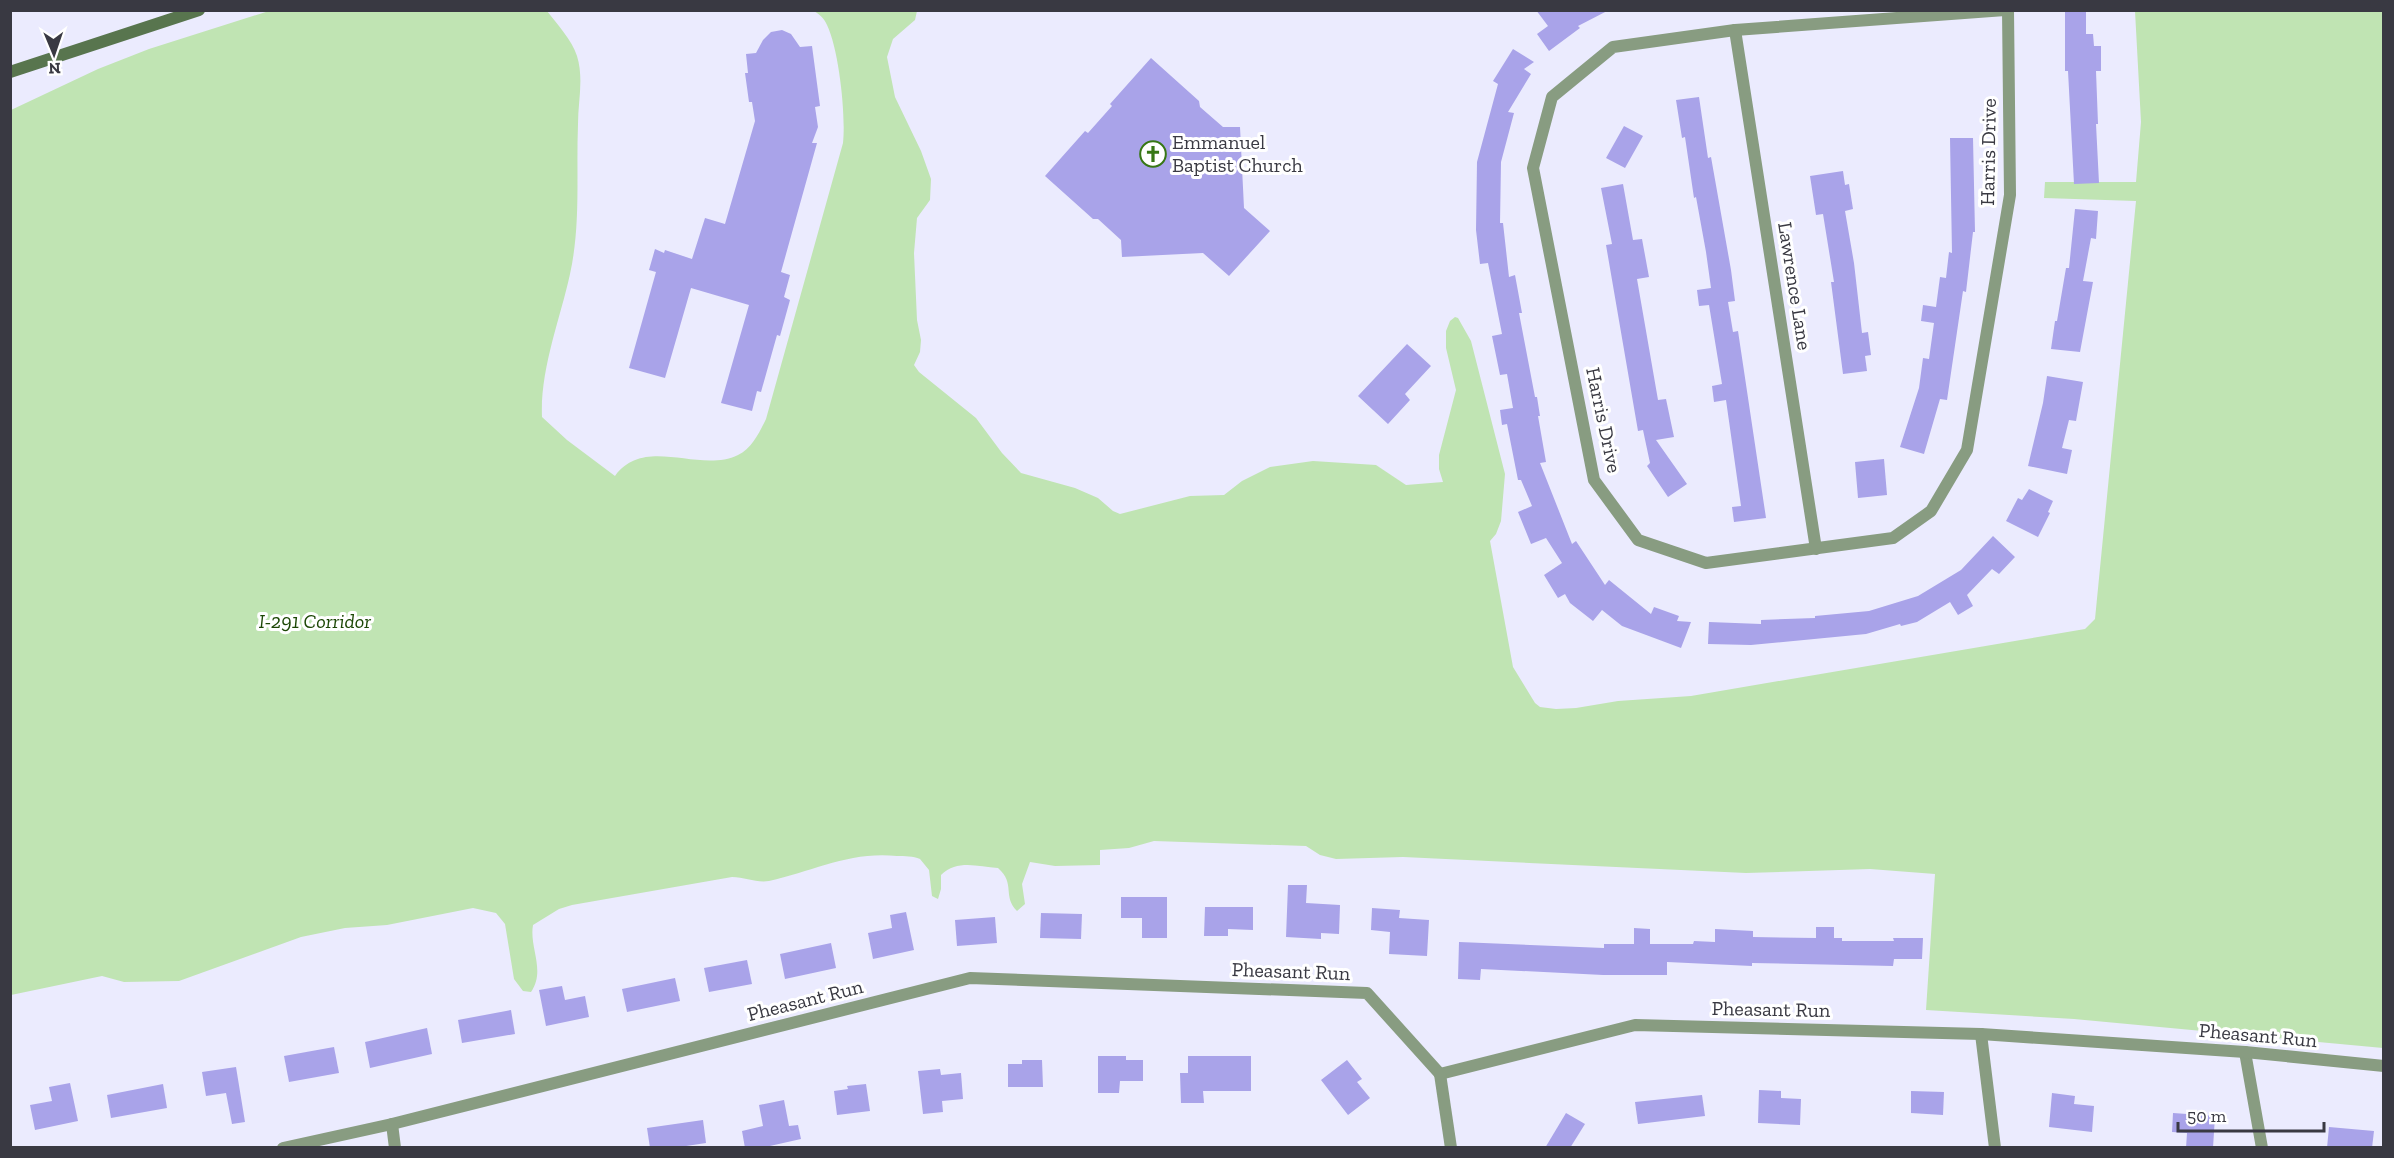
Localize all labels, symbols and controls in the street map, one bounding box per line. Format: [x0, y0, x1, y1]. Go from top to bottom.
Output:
north arrow [24, 24, 84, 84]
text: N [48, 59, 61, 78]
street label: Harris Drive [1975, 98, 2001, 206]
place label: Emmanuel Baptist Church [1172, 130, 1303, 177]
church icon: Emmanuel Baptist Church [1138, 139, 1168, 169]
street label: Lawrence Lane [1773, 220, 1817, 352]
street label: Harris Drive [1581, 365, 1627, 475]
park label: I-291 Corridor [259, 609, 371, 633]
street label: Pheasant Run [1231, 957, 1351, 985]
street label: Pheasant Run [745, 974, 866, 1026]
street label: Pheasant Run [1711, 996, 1831, 1022]
street label: Pheasant Run [2198, 1018, 2319, 1052]
scale bar [2178, 1095, 2324, 1133]
text: 50 m [2187, 1105, 2227, 1127]

